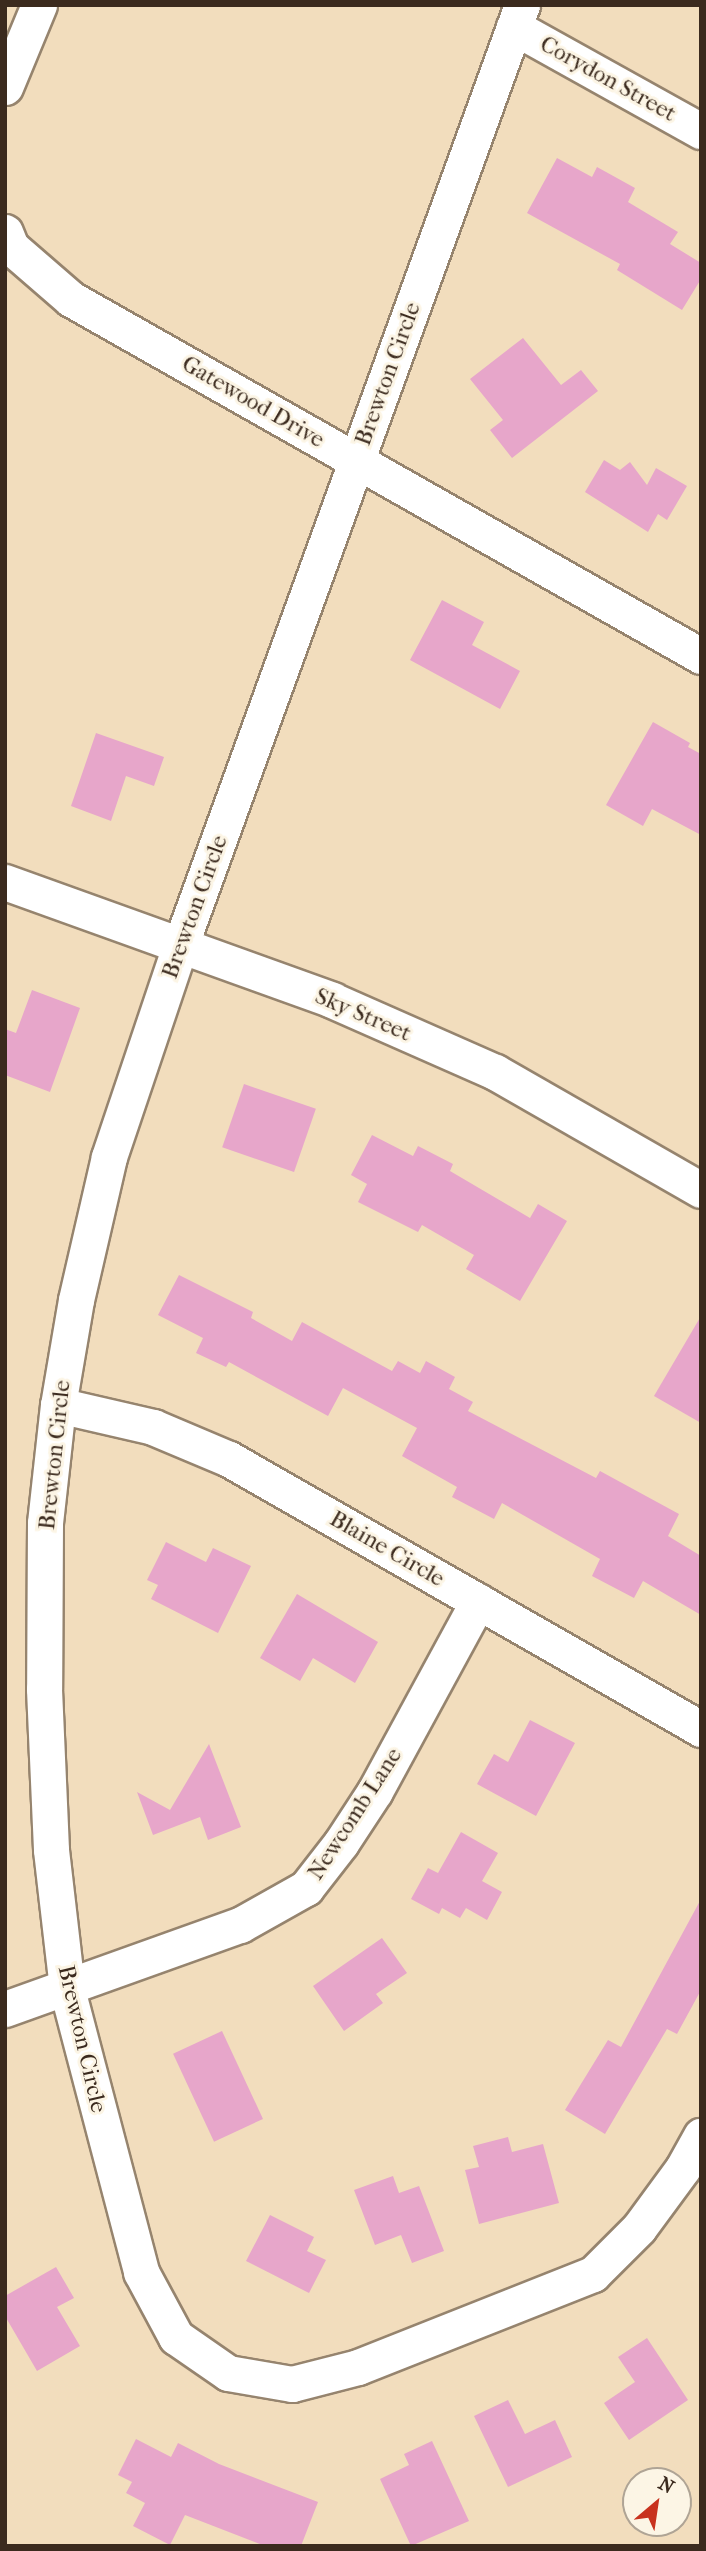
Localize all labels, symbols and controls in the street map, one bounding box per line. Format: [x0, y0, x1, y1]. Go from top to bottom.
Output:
street label: Corydon Street [535, 30, 681, 128]
street label: Brewton Circle [349, 299, 427, 449]
street label: Gatewood Drive [177, 350, 329, 454]
street label: Brewton Circle [156, 832, 234, 982]
street label: Sky Street [311, 982, 415, 1048]
street label: Brewton Circle [33, 1379, 77, 1531]
street label: Blaine Circle [325, 1505, 449, 1593]
street label: Newcomb Lane [302, 1743, 408, 1885]
street label: Brewton Circle [52, 1963, 112, 2115]
north arrow [622, 2467, 692, 2537]
text: N [655, 2472, 678, 2498]

